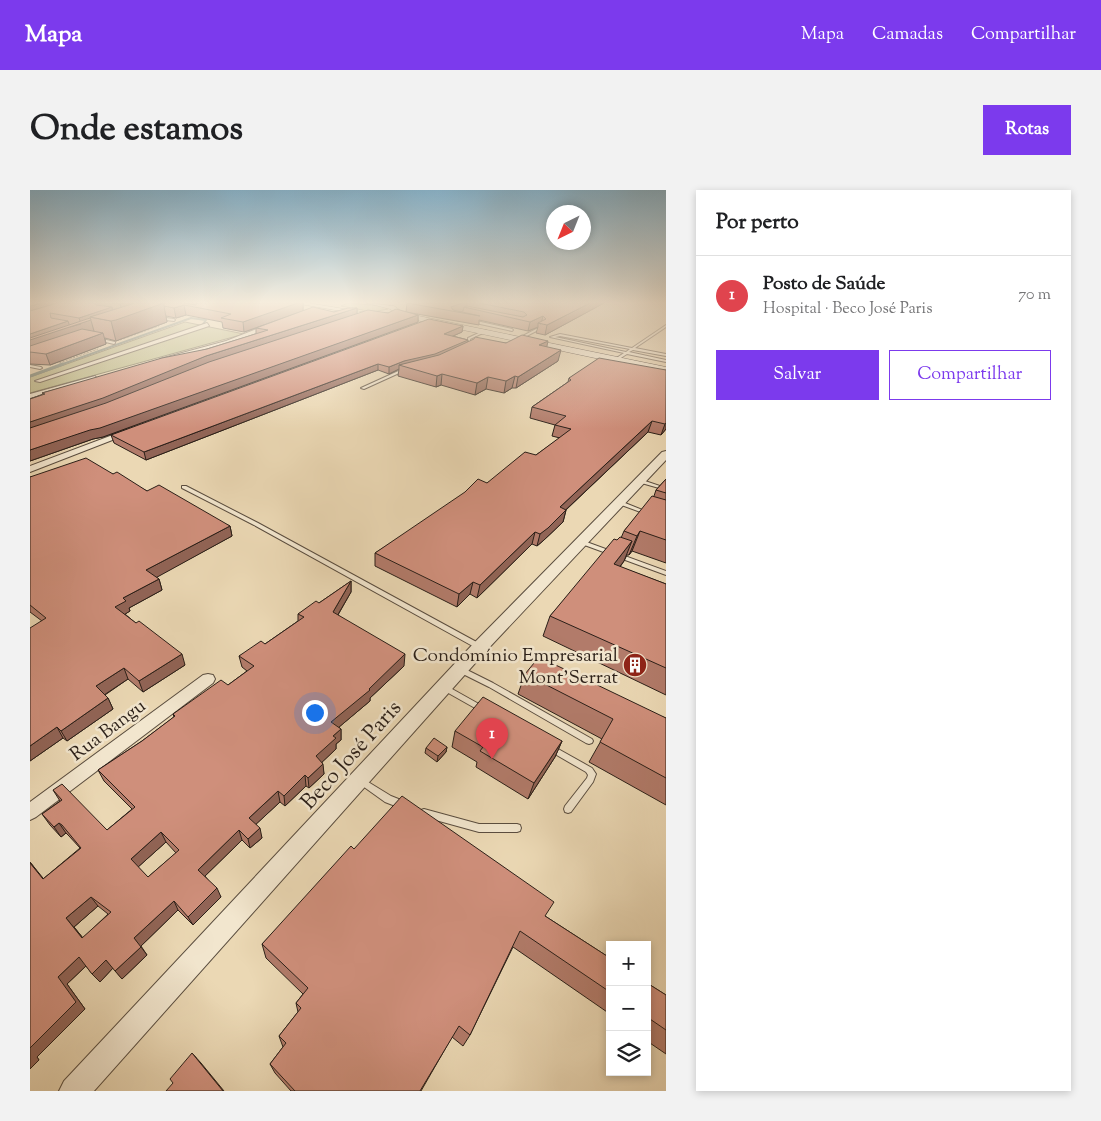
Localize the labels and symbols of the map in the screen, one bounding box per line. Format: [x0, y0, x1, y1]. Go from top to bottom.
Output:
north arrow [546, 205, 591, 250]
place label: Condomínio Empresarial Mont'Serrat [413, 643, 618, 692]
building icon: Condomínio Empresarial Mont'Serrat [622, 652, 648, 678]
street label: Rua Bangu [65, 693, 152, 769]
street label: Beco José Paris [294, 694, 410, 818]
your location [302, 700, 328, 726]
pin: 1 [476, 718, 508, 759]

